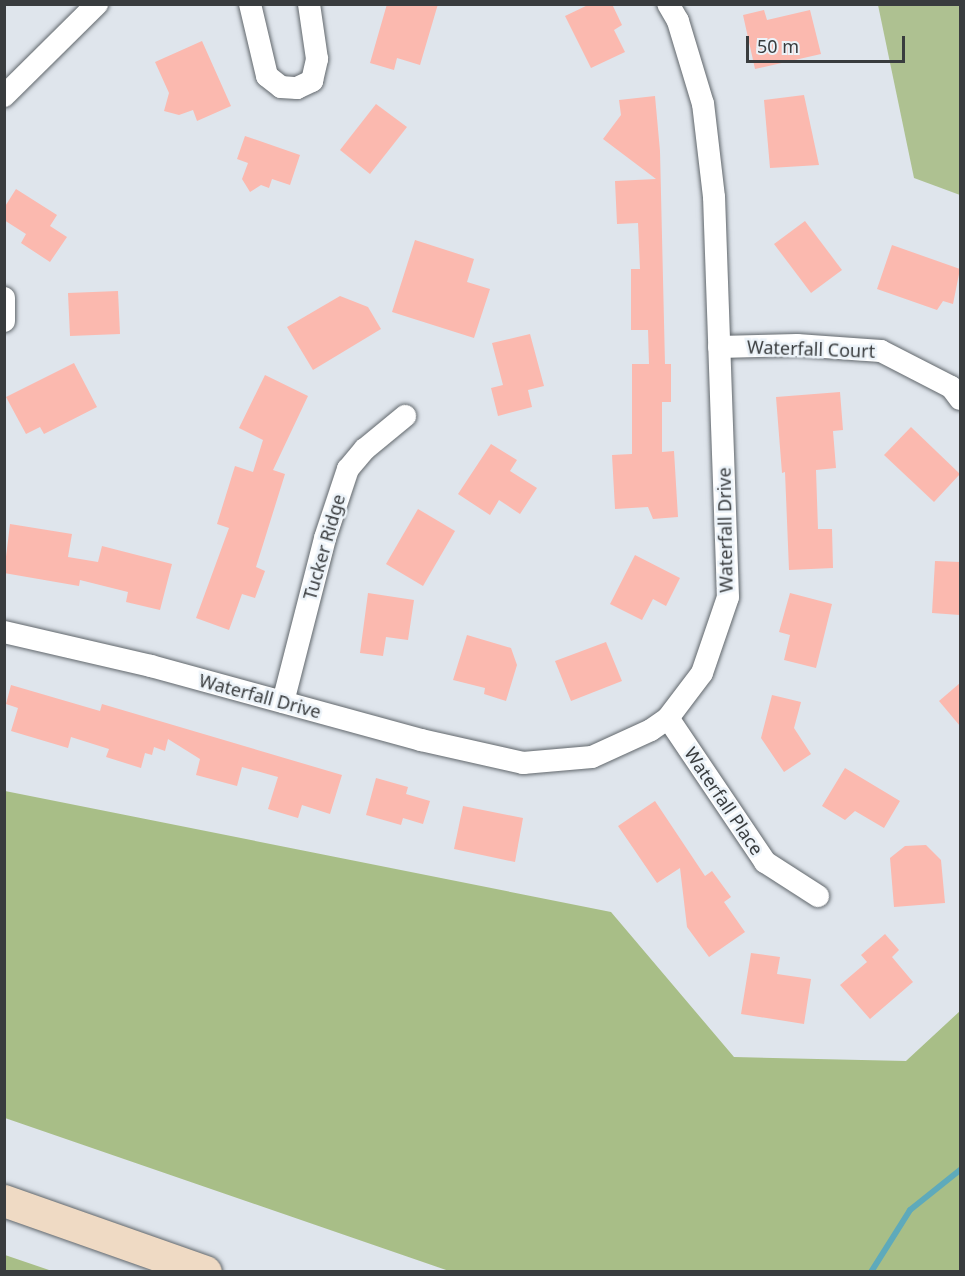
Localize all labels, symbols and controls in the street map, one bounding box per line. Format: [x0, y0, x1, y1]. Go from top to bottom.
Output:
scale bar [749, 24, 908, 62]
text: 50 m [757, 34, 799, 58]
street label: Waterfall Court [747, 336, 875, 362]
street label: Waterfall Drive [713, 467, 737, 593]
street label: Tucker Ridge [299, 492, 349, 602]
street label: Waterfall Drive [197, 669, 323, 723]
street label: Waterfall Place [680, 743, 768, 859]

